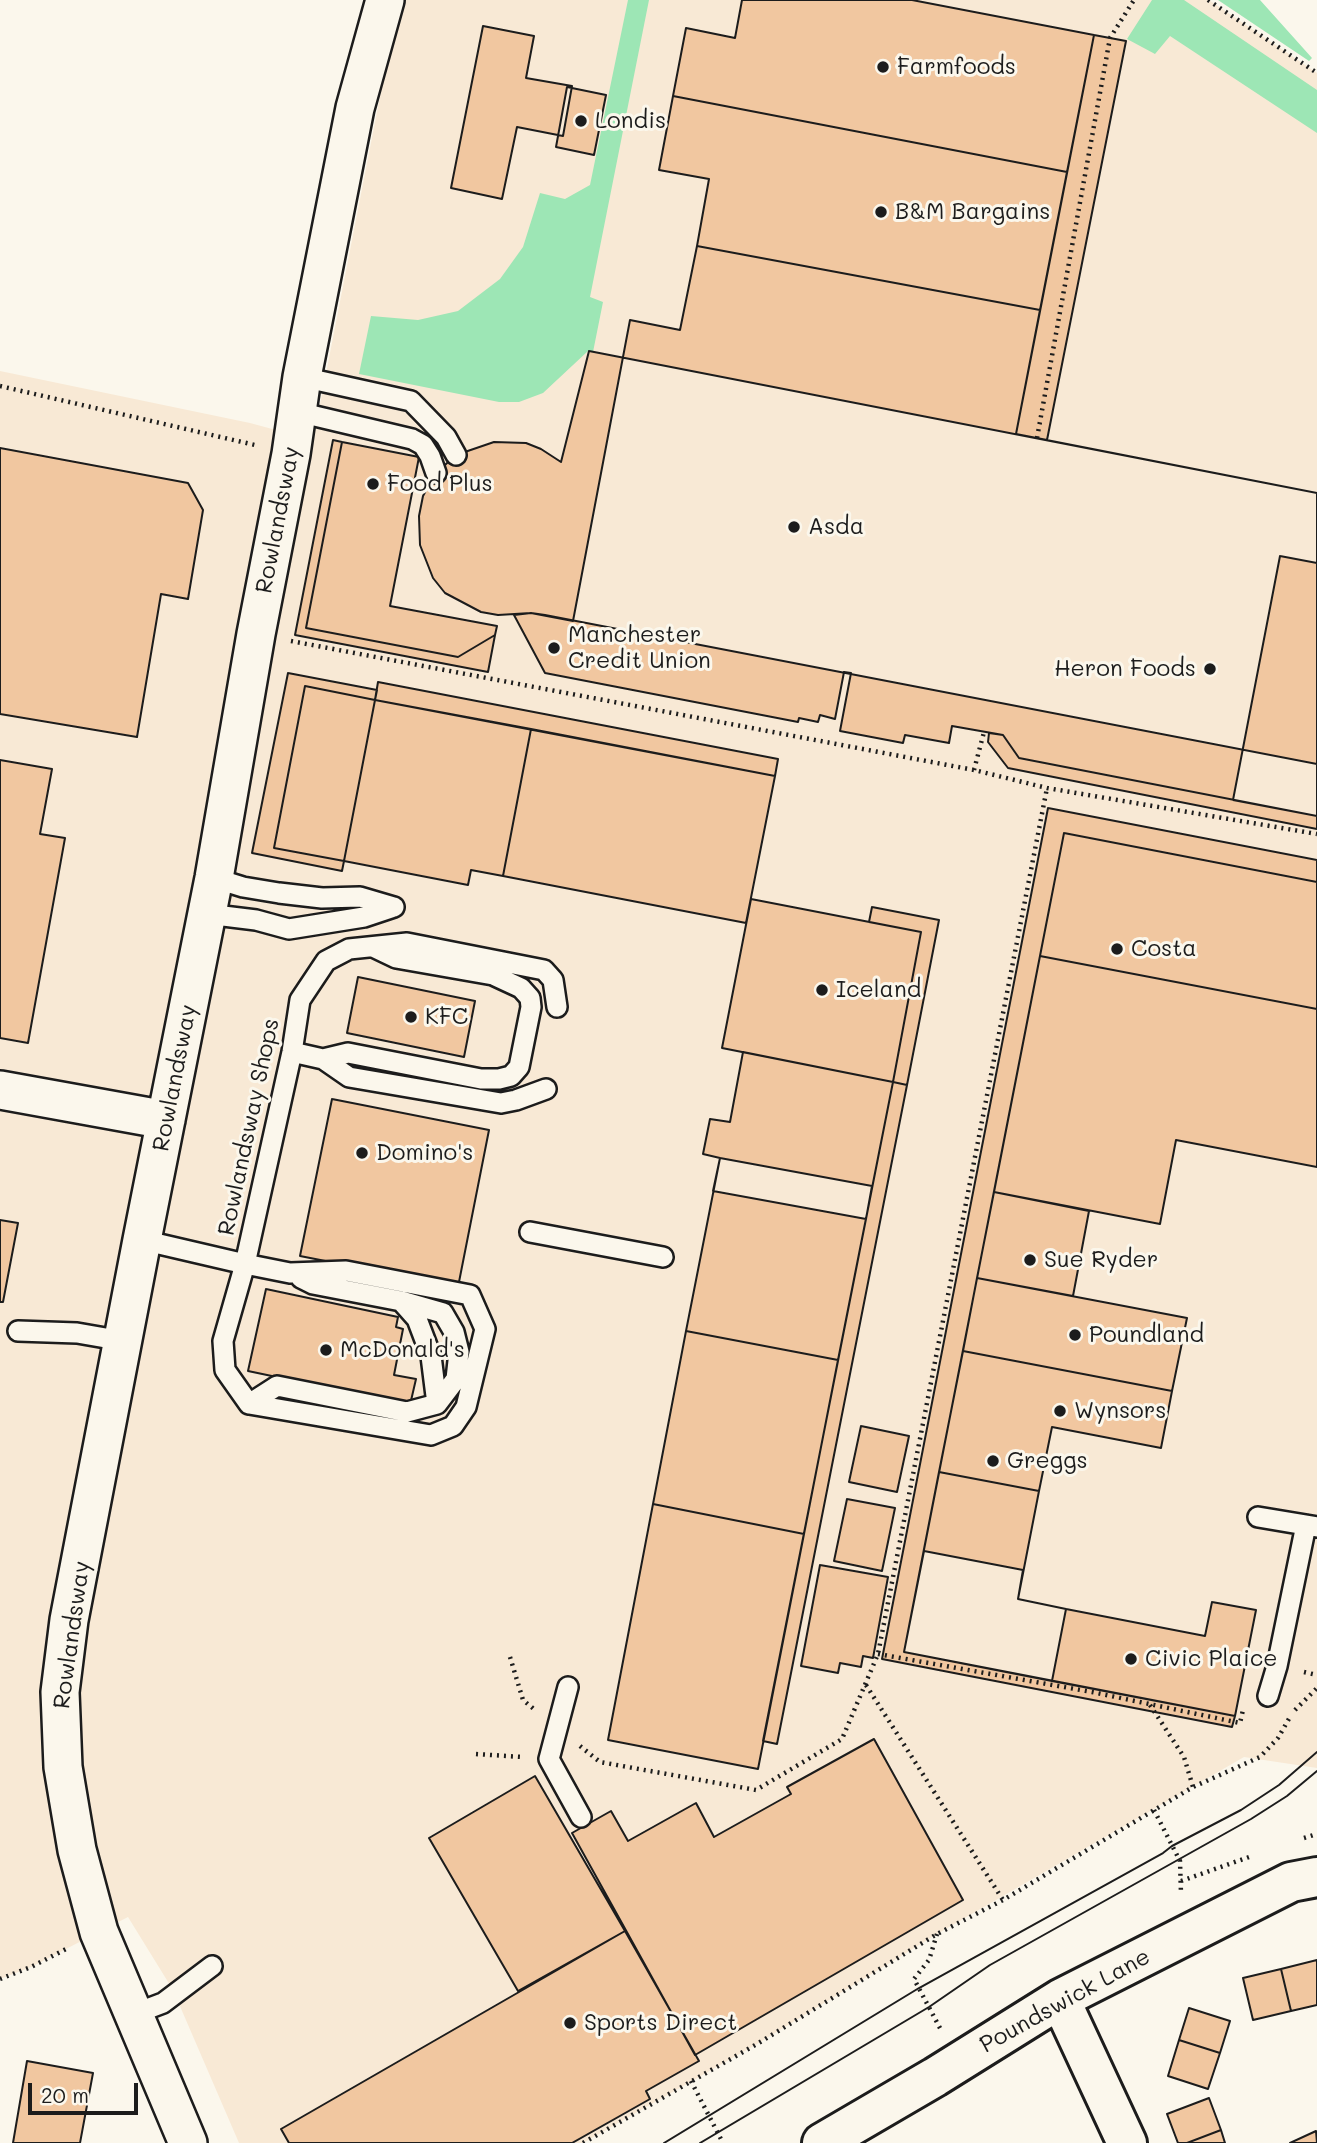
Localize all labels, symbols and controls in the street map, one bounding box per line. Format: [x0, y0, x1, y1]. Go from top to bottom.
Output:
place label: Farmfoods [897, 53, 1016, 81]
marker: Farmfoods [875, 59, 891, 75]
place label: Londis [595, 107, 666, 135]
marker: Londis [573, 113, 589, 129]
place label: B&M Bargains [895, 198, 1050, 226]
marker: B&M Bargains [873, 204, 889, 220]
street label: Rowlandsway [250, 444, 306, 596]
place label: Food Plus [387, 470, 493, 498]
marker: Food Plus [365, 476, 381, 492]
place label: Asda [808, 513, 864, 541]
marker: Asda [786, 519, 802, 535]
place label: Manchester Credit Union [568, 621, 711, 675]
marker: Manchester Credit Union [546, 640, 562, 656]
place label: Heron Foods [1054, 655, 1196, 683]
marker: Heron Foods [1202, 661, 1218, 677]
place label: Costa [1131, 935, 1197, 963]
marker: Costa [1109, 941, 1125, 957]
place label: Iceland [836, 976, 921, 1004]
marker: Iceland [814, 982, 830, 998]
street label: Rowlandsway [147, 1002, 203, 1154]
place label: KFC [425, 1003, 468, 1031]
marker: KFC [403, 1009, 419, 1025]
street label: Rowlandsway Shops [212, 1016, 286, 1238]
place label: Domino's [376, 1139, 473, 1167]
marker: Domino's [354, 1145, 370, 1161]
place label: Sue Ryder [1044, 1246, 1158, 1274]
marker: Sue Ryder [1022, 1252, 1038, 1268]
place label: Poundland [1089, 1321, 1204, 1349]
marker: Poundland [1067, 1327, 1083, 1343]
place label: McDonald's [340, 1336, 465, 1364]
marker: McDonald's [318, 1342, 334, 1358]
place label: Wynsors [1074, 1397, 1166, 1425]
marker: Wynsors [1052, 1403, 1068, 1419]
place label: Greggs [1007, 1447, 1088, 1475]
marker: Greggs [985, 1453, 1001, 1469]
street label: Rowlandsway [48, 1559, 96, 1711]
place label: Civic Plaice [1145, 1645, 1278, 1673]
marker: Civic Plaice [1123, 1651, 1139, 1667]
street label: Poundswick Lane [975, 1943, 1155, 2059]
place label: Sports Direct [584, 2009, 737, 2037]
marker: Sports Direct [562, 2015, 578, 2031]
scale bar [32, 2070, 142, 2114]
text: 20 m [41, 2081, 89, 2108]

